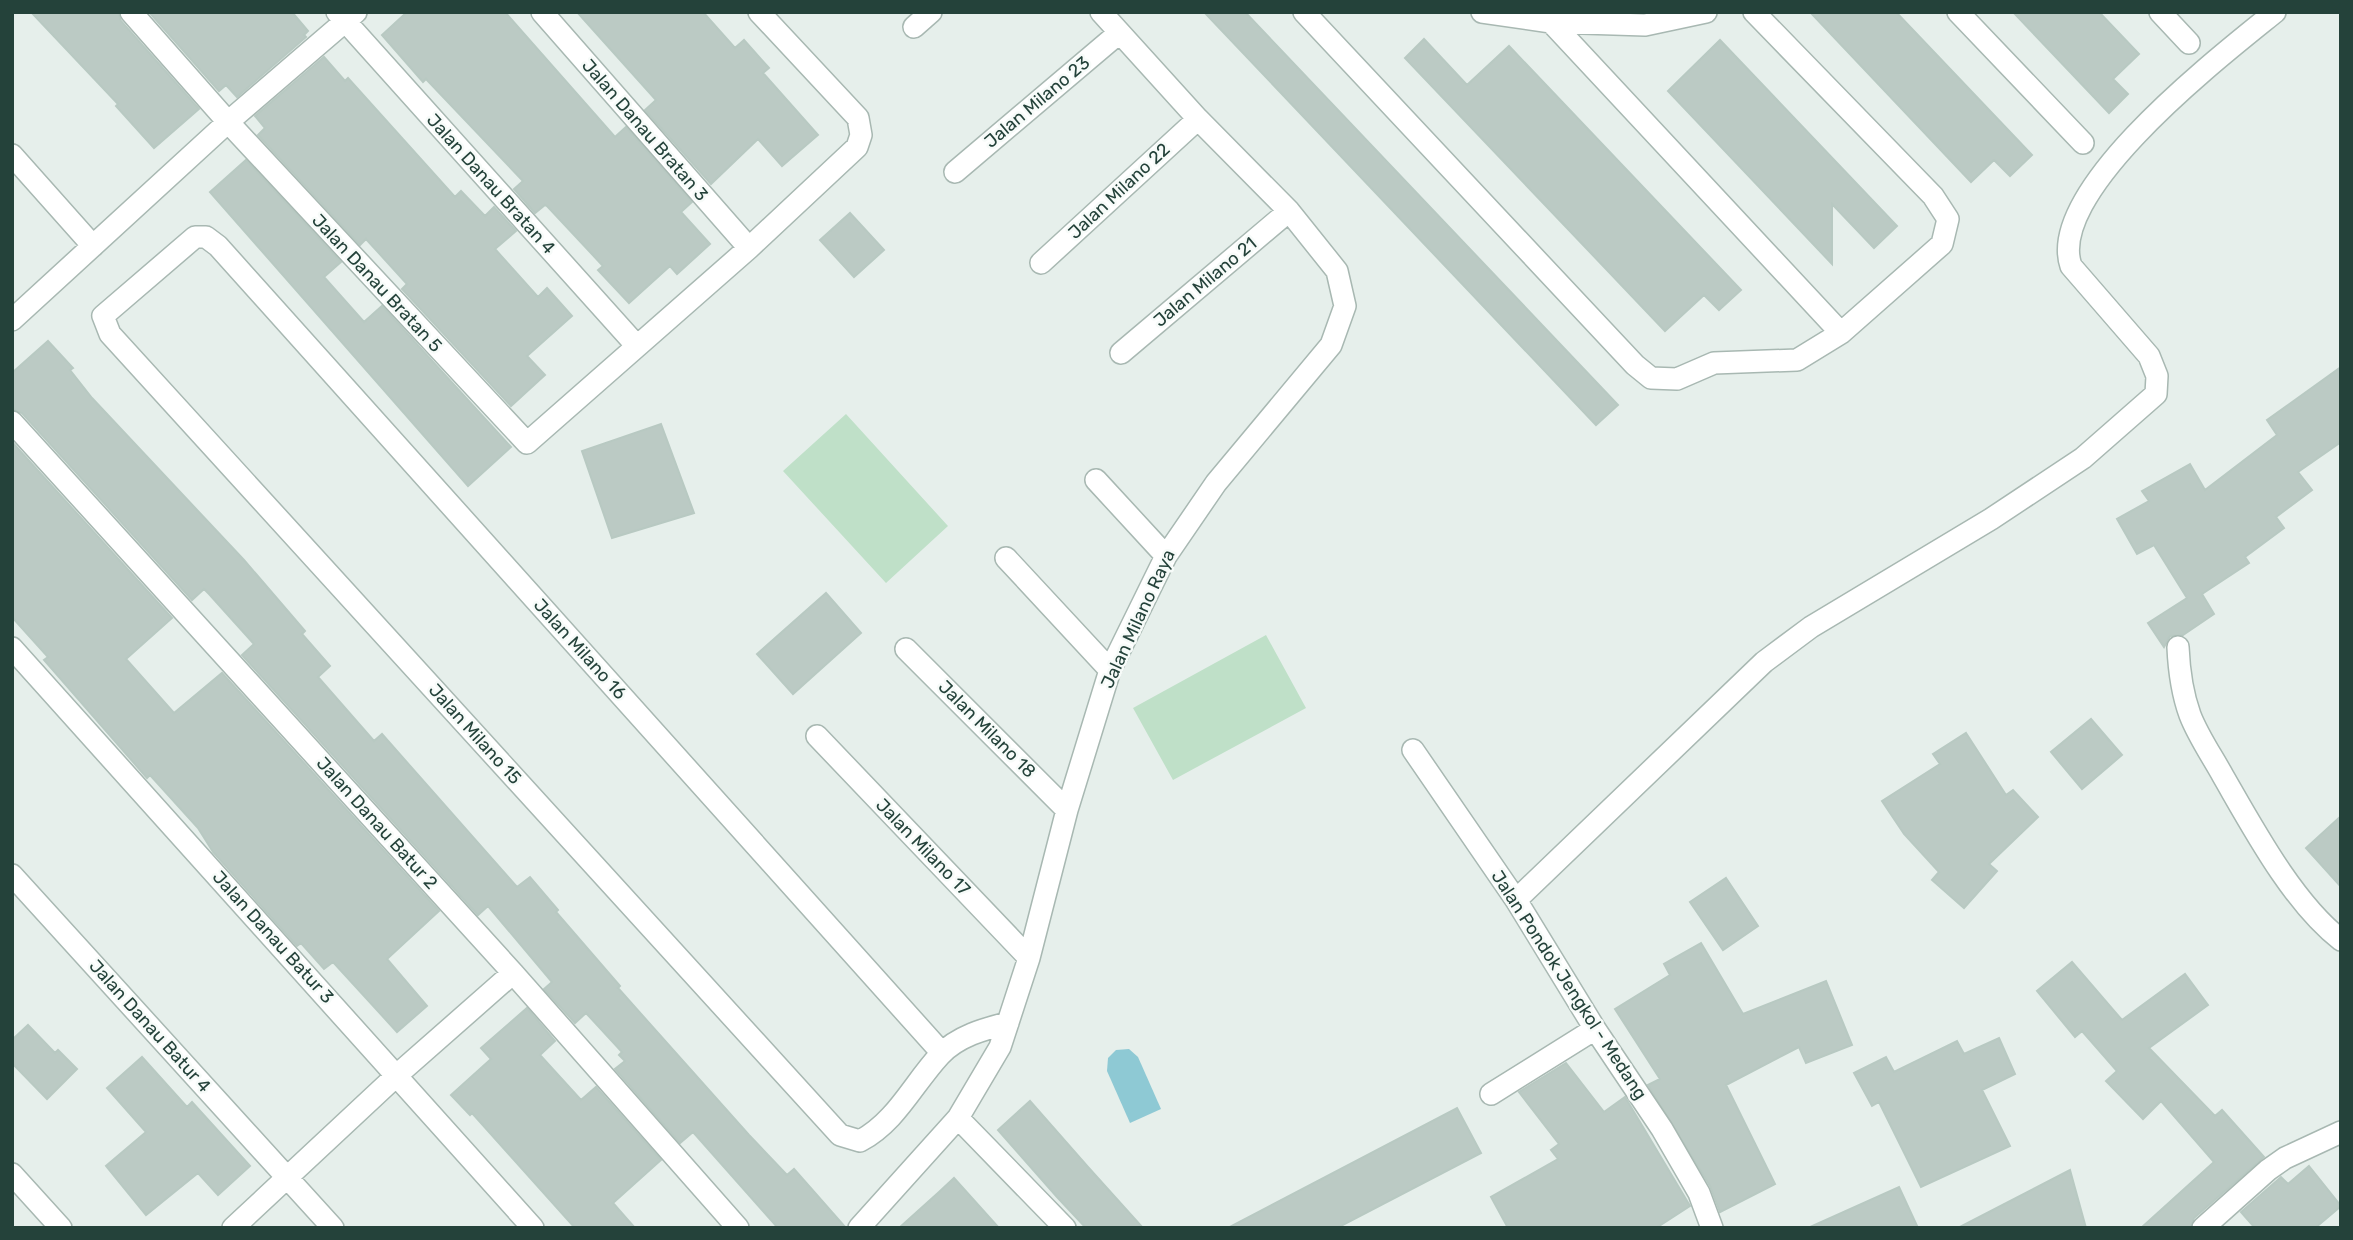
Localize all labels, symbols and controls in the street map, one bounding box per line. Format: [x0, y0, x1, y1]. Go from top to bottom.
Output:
street label: Jalan Milano 23 [980, 52, 1094, 152]
street label: Jalan Danau Bratan 3 [577, 54, 713, 206]
street label: Jalan Danau Bratan 4 [422, 109, 560, 259]
street label: Jalan Milano 22 [1064, 138, 1174, 244]
street label: Jalan Danau Bratan 5 [307, 209, 447, 357]
street label: Jalan Milano 21 [1149, 233, 1261, 331]
street label: Jalan Milano Raya [1096, 546, 1180, 692]
street label: Jalan Milano 16 [529, 594, 631, 704]
street label: Jalan Milano 18 [934, 676, 1040, 782]
street label: Jalan Milano 15 [424, 679, 526, 789]
street label: Jalan Danau Batur 2 [312, 752, 442, 894]
street label: Jalan Milano 17 [871, 794, 975, 900]
street label: Jalan Danau Batur 3 [208, 866, 338, 1008]
street label: Jalan Pondok Jengkol - Medang [1487, 866, 1651, 1104]
street label: Jalan Danau Batur 4 [85, 955, 215, 1097]

